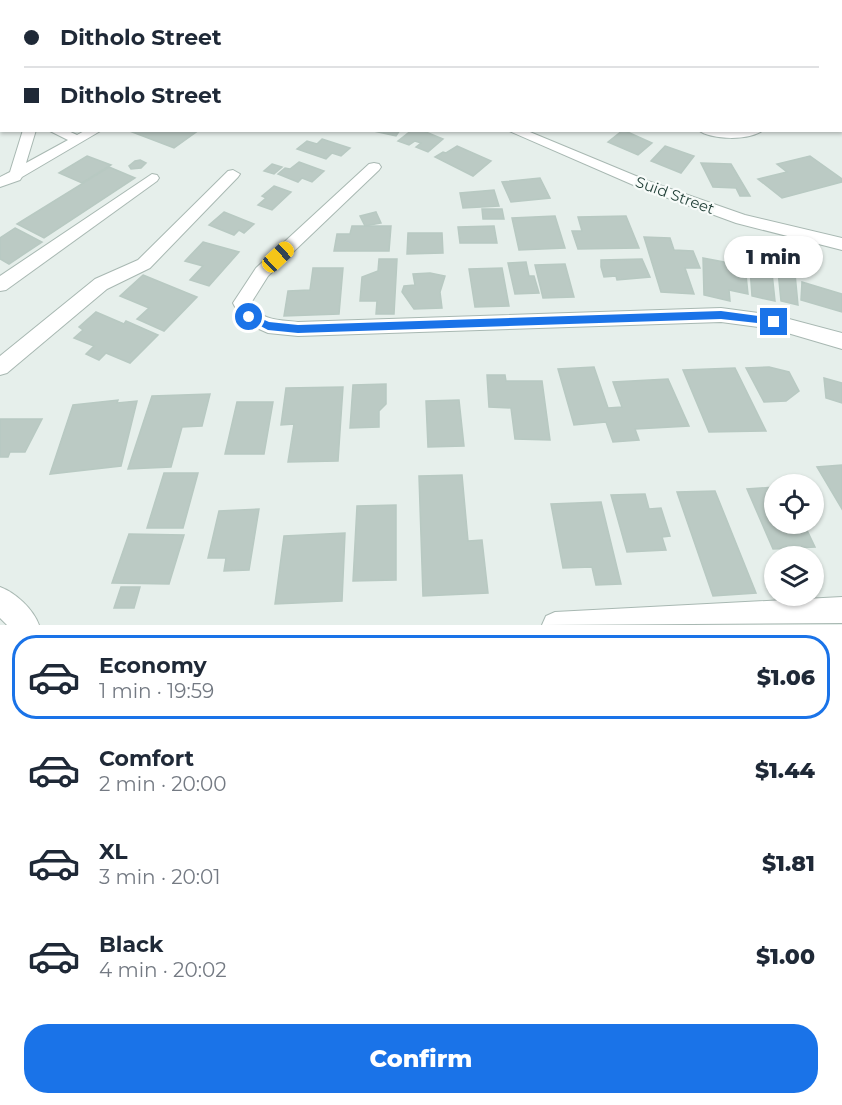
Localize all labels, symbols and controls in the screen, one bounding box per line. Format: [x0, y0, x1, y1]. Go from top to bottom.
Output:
text: Ditholo Street [60, 24, 222, 51]
text: Ditholo Street [60, 82, 222, 109]
street label: Suid Street [633, 172, 717, 218]
callout: 1 min [724, 235, 824, 277]
car [259, 238, 297, 276]
text: 1 min [746, 245, 801, 269]
route start [235, 303, 262, 330]
route end [760, 308, 787, 335]
map controls [764, 474, 824, 606]
button: locate [764, 474, 824, 534]
button: layers [764, 546, 824, 606]
icon: car [27, 650, 81, 704]
text: Economy [99, 652, 207, 679]
text: $1.06 [757, 664, 815, 691]
text: 1 min · 19:59 [99, 679, 214, 703]
icon: car [27, 743, 81, 797]
text: Comfort [99, 745, 194, 772]
text: $1.44 [755, 757, 815, 784]
text: 2 min · 20:00 [99, 772, 227, 796]
icon: car [27, 836, 81, 890]
text: XL [99, 838, 128, 865]
text: $1.81 [762, 850, 815, 877]
text: 3 min · 20:01 [99, 865, 220, 889]
icon: car [27, 929, 81, 983]
text: Black [99, 931, 163, 958]
text: $1.00 [756, 943, 815, 970]
text: 4 min · 20:02 [99, 958, 227, 982]
button: Confirm [24, 1024, 818, 1093]

